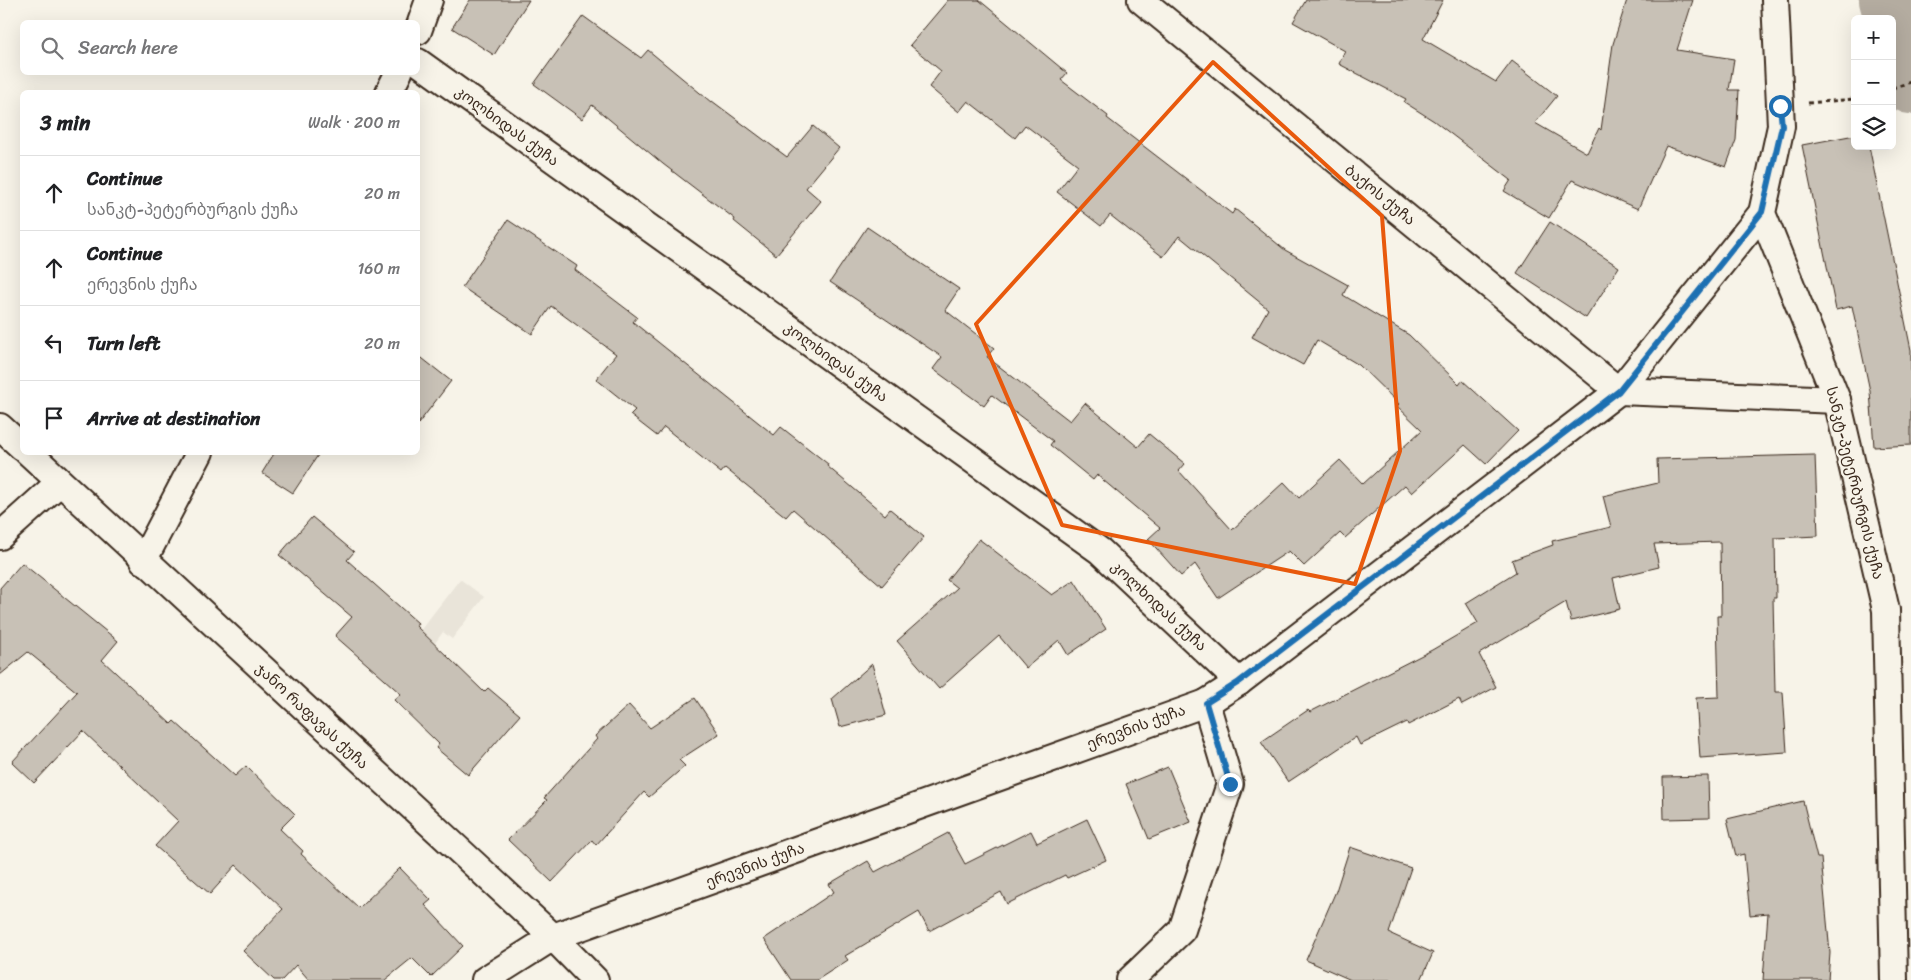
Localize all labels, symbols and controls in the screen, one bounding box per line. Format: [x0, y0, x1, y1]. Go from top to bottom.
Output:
map controls [1851, 15, 1896, 150]
button: + [1851, 15, 1896, 60]
search box [20, 20, 420, 75]
text: Search here [78, 31, 178, 64]
icon: search [38, 34, 66, 62]
button: − [1851, 60, 1896, 105]
street label: კოლხიდას ქუჩა [449, 79, 565, 173]
route start [1769, 95, 1792, 118]
text: 3 min [40, 104, 90, 142]
button: layers [1851, 105, 1896, 150]
text: Walk · 200 m [308, 108, 400, 137]
street label: ბაქოს ქუჩა [1338, 158, 1422, 232]
text: Continue [87, 162, 163, 195]
icon: ahead [40, 179, 68, 207]
text: 20 m [364, 179, 400, 208]
text: სანკტ-პეტერბურგის ქუჩა [87, 195, 298, 224]
text: Continue [87, 237, 163, 270]
icon: ahead [40, 254, 68, 282]
text: 160 m [357, 254, 400, 283]
text: ერევნის ქუჩა [87, 270, 198, 299]
street label: კოლხიდას ქუჩა [778, 315, 894, 409]
text: Turn left [87, 327, 160, 360]
icon: left [40, 329, 68, 357]
text: 20 m [364, 329, 400, 358]
street label: სანკტ-პეტერბურგის ქუჩა [1818, 384, 1892, 582]
text: Arrive at destination [87, 402, 260, 435]
icon: arrive [40, 404, 68, 432]
street label: კოლხიდას ქუჩა [1105, 554, 1213, 658]
street label: ჯანო რაფავას ქუჩა [249, 656, 375, 776]
street label: ერევნის ქუჩა [1083, 697, 1189, 757]
route end [1219, 773, 1242, 796]
street label: ერევნის ქუჩა [702, 835, 808, 895]

